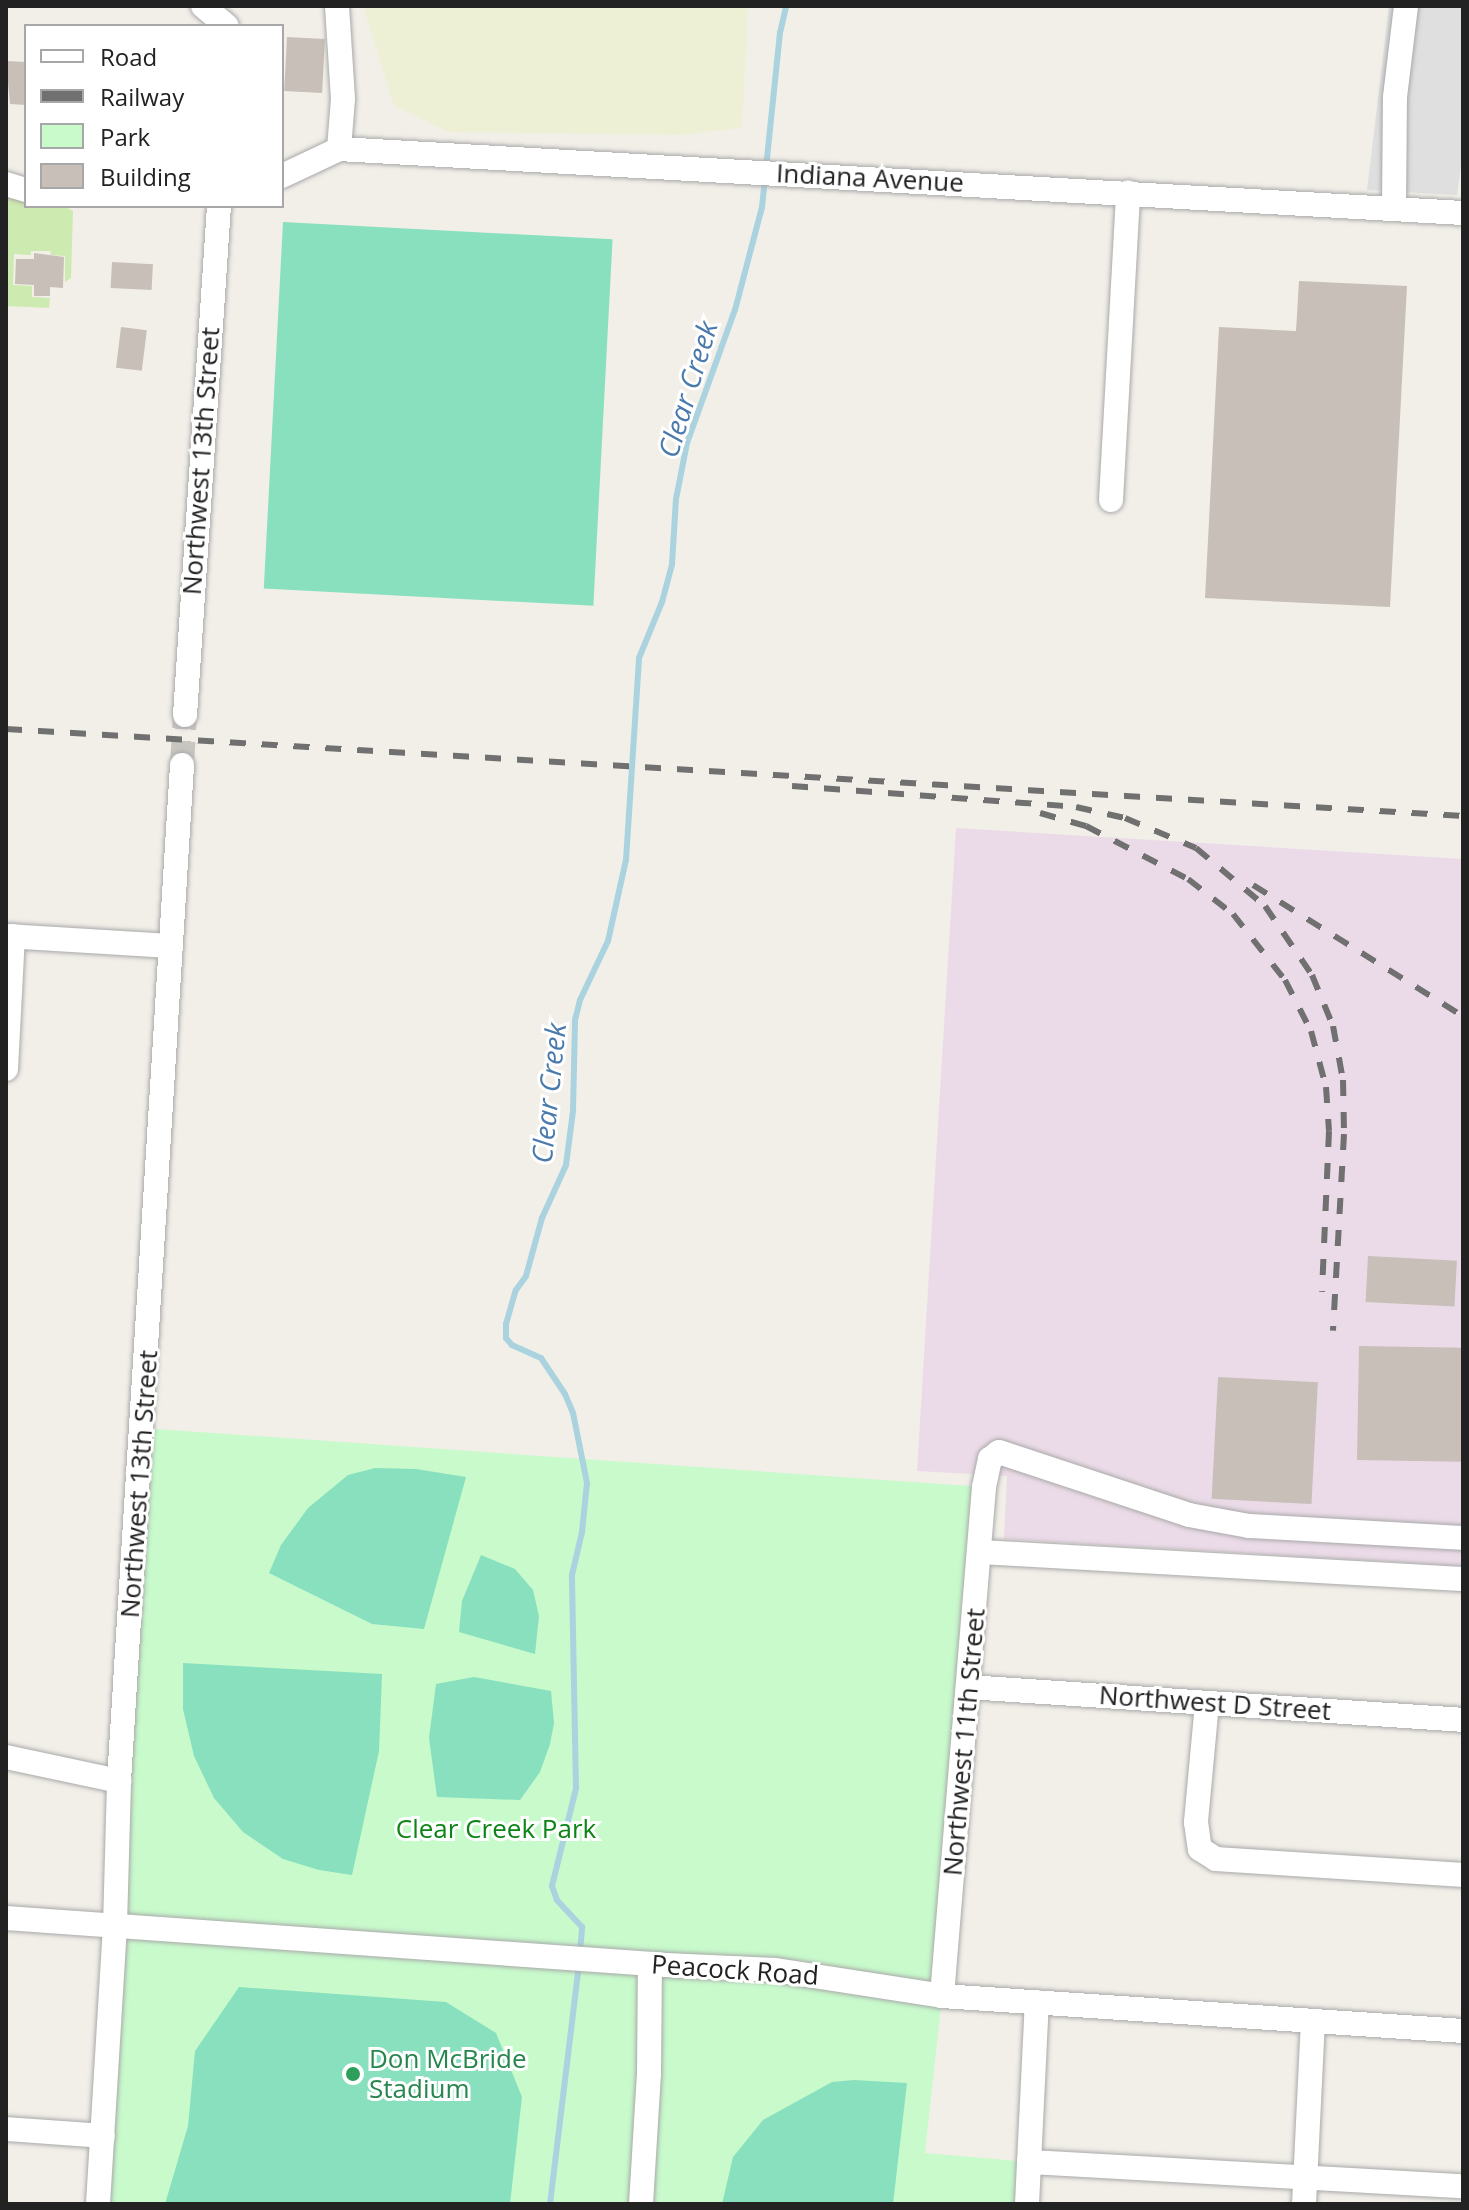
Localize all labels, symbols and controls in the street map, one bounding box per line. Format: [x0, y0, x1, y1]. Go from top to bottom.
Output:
legend [24, 24, 284, 208]
text: Road [100, 40, 157, 73]
text: Railway [100, 80, 184, 113]
text: Park [100, 120, 150, 153]
street label: Indiana Avenue [775, 158, 965, 198]
text: Building [100, 160, 191, 193]
water label: Clear Creek [650, 317, 724, 461]
street label: Northwest 13th Street [176, 326, 226, 596]
water label: Clear Creek [524, 1021, 572, 1165]
street label: Northwest 13th Street [114, 1349, 164, 1619]
street label: Northwest 11th Street [937, 1607, 991, 1877]
street label: Northwest D Street [1098, 1679, 1332, 1727]
park label: Clear Creek Park [396, 1813, 596, 1845]
street label: Peacock Road [650, 1949, 820, 1991]
place label: Don McBride Stadium [369, 2043, 527, 2104]
marker: Don McBride Stadium [344, 2065, 362, 2083]

